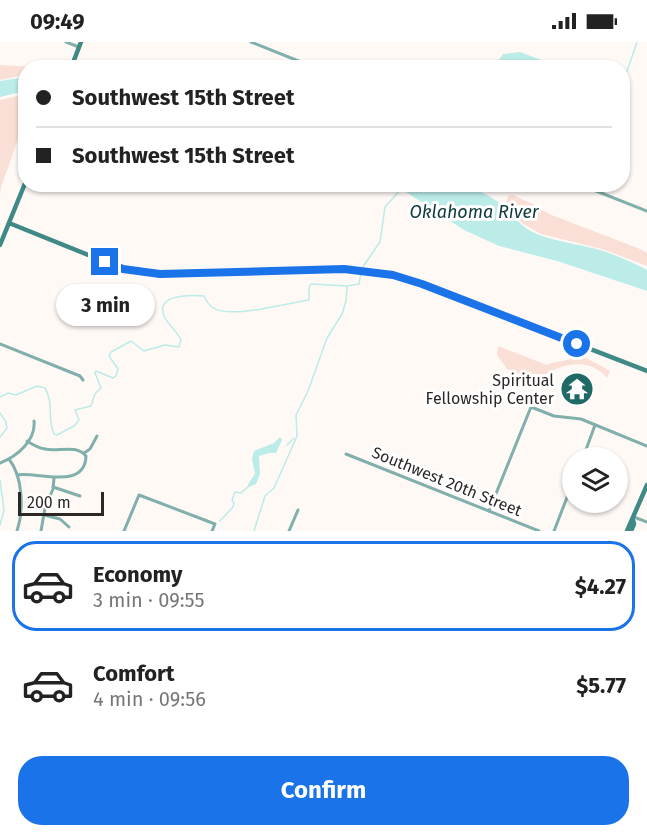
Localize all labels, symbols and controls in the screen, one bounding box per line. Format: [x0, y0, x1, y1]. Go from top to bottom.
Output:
text: 09:49 [30, 8, 84, 35]
text: Southwest 15th Street [72, 84, 294, 111]
text: Southwest 15th Street [72, 142, 294, 169]
water label: Oklahoma River [409, 201, 540, 223]
route end [91, 248, 118, 275]
callout: 3 min [56, 283, 154, 325]
text: 3 min [81, 293, 130, 317]
route start [563, 330, 590, 357]
place label: Spiritual Fellowship Center [426, 371, 555, 408]
temple icon: Spiritual Fellowship Center [559, 371, 595, 407]
street label: Southwest 20th Street [369, 443, 525, 520]
map controls [562, 447, 628, 513]
button: layers [562, 447, 628, 513]
scale bar [18, 489, 104, 516]
text: 200 m [27, 493, 71, 512]
icon: car [21, 559, 75, 613]
text: Economy [93, 561, 182, 588]
text: $4.27 [575, 573, 626, 600]
text: 3 min · 09:55 [93, 588, 204, 612]
icon: car [21, 658, 75, 712]
text: Comfort [93, 660, 174, 687]
text: $5.77 [576, 672, 626, 699]
text: 4 min · 09:56 [93, 687, 206, 711]
button: Confirm [18, 756, 629, 825]

